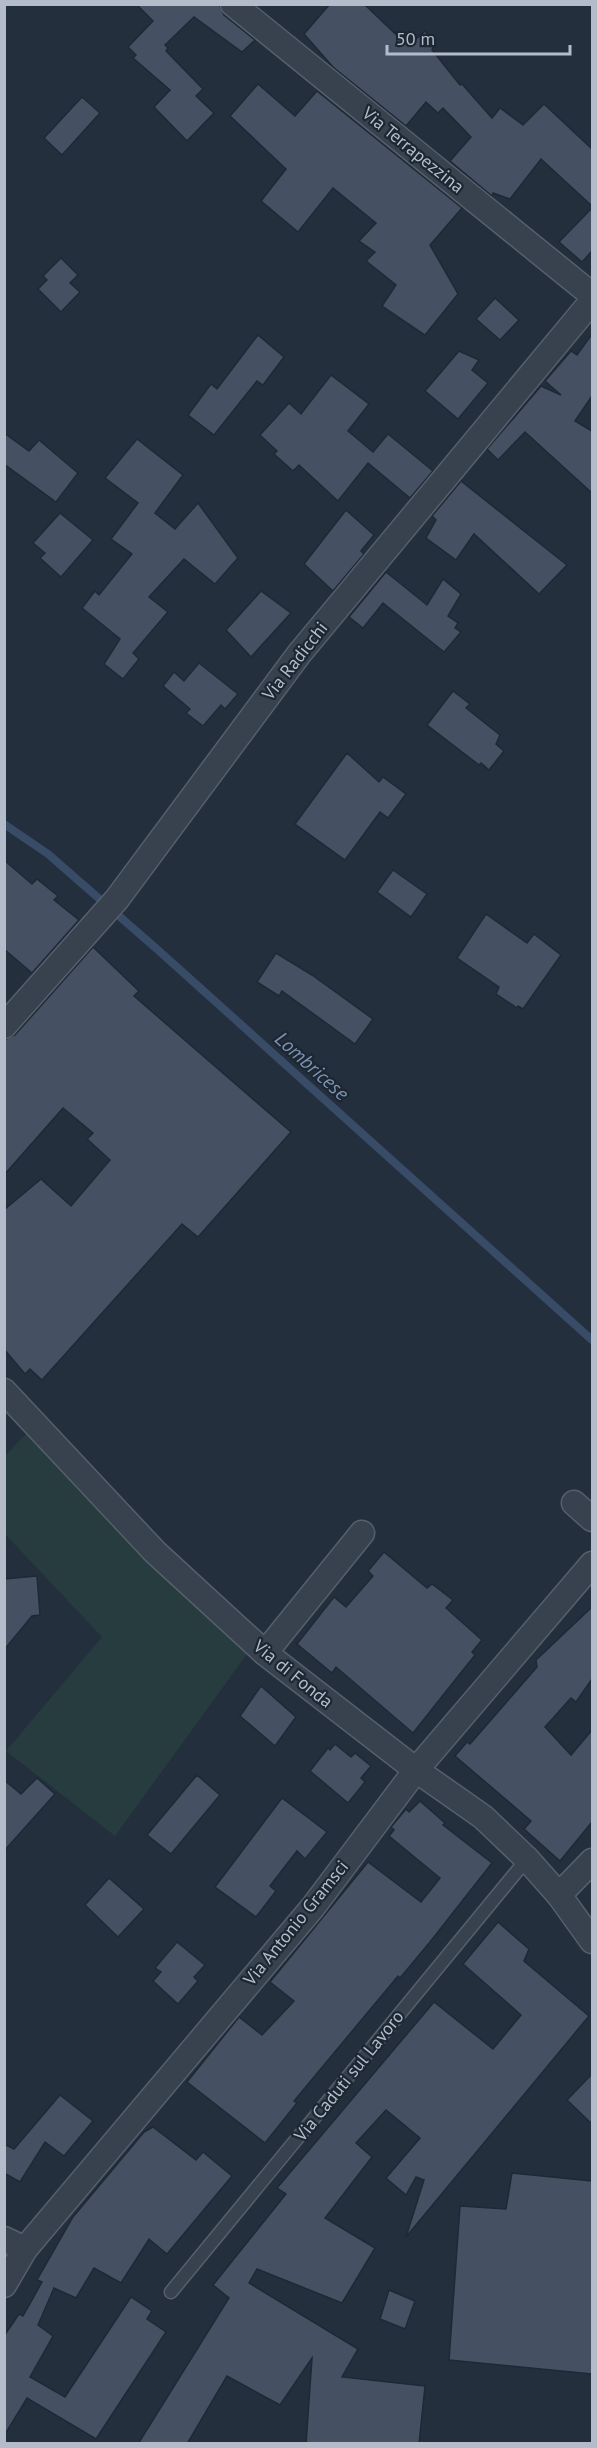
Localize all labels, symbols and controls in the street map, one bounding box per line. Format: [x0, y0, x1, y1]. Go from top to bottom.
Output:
scale bar [387, 18, 570, 56]
text: 50 m [396, 27, 435, 50]
street label: Via Terrapezzina [357, 101, 469, 198]
street label: Via Radicchi [256, 617, 332, 705]
water label: Lombricese [270, 1026, 355, 1107]
street label: Via di Fonda [248, 1634, 338, 1713]
street label: Via Antonio Gramsci [237, 1855, 353, 1991]
street label: Via Caduti sul Lavoro [288, 2006, 408, 2147]

